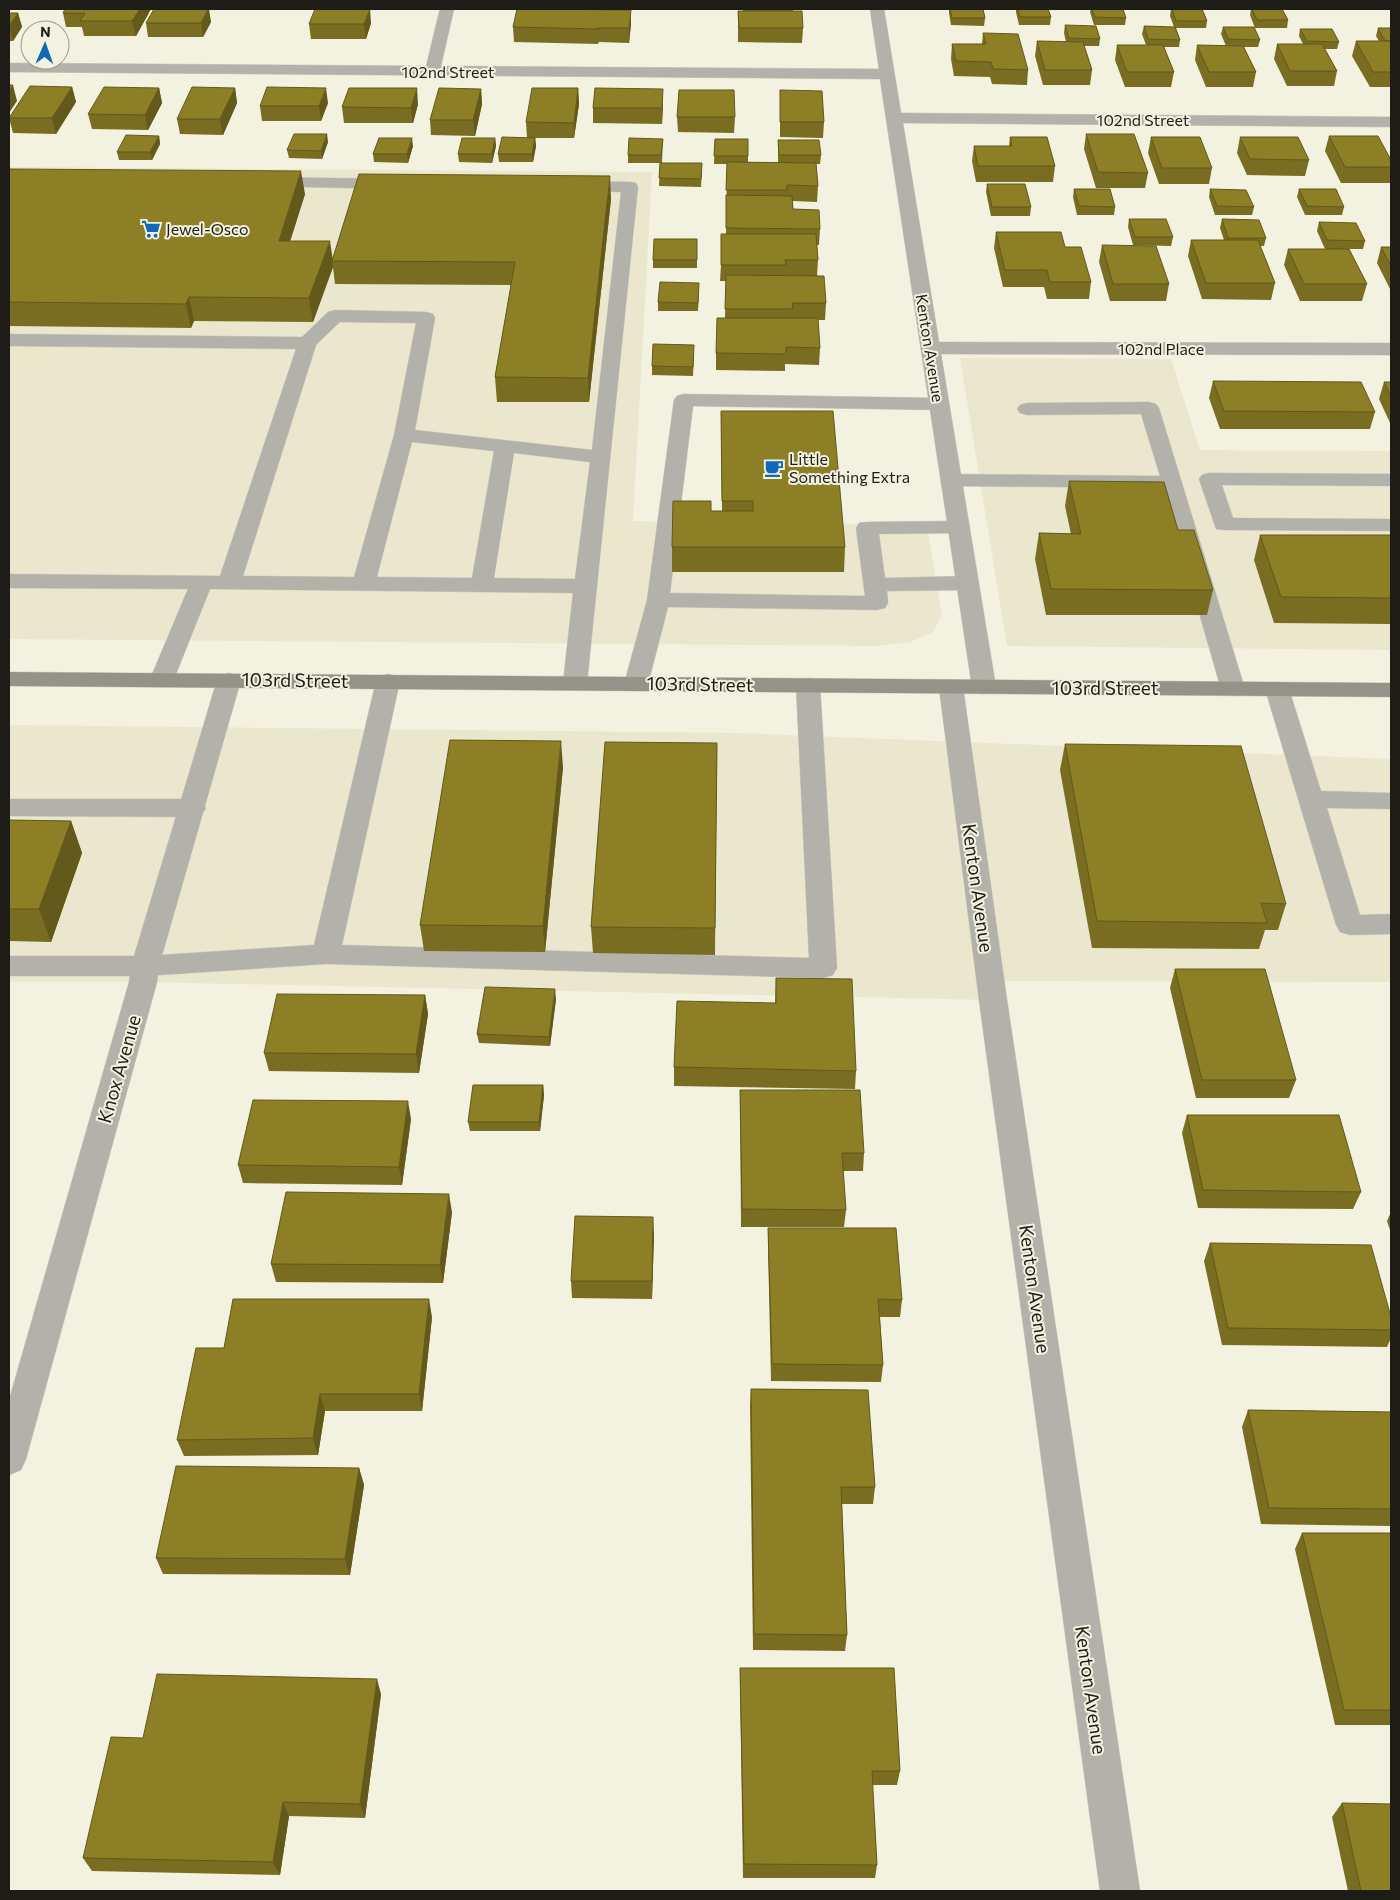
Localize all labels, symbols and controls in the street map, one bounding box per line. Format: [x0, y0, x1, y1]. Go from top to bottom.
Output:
north arrow [20, 20, 70, 70]
text: N [40, 23, 51, 40]
street label: 102nd Street [402, 62, 495, 81]
street label: 102nd Street [1097, 110, 1190, 129]
supermarket icon: Jewel-Osco [140, 218, 162, 240]
place label: Jewel-Osco [166, 219, 249, 238]
street label: Kenton Avenue [913, 292, 948, 403]
street label: 102nd Place [1118, 339, 1204, 358]
place label: Little Something Extra [789, 449, 910, 486]
cafe icon: Little Something Extra [763, 457, 785, 479]
street label: 103rd Street [241, 667, 349, 692]
street label: 103rd Street [646, 671, 754, 696]
street label: 103rd Street [1052, 676, 1159, 699]
street label: Kenton Avenue [958, 822, 999, 954]
street label: Knox Avenue [92, 1012, 145, 1126]
street label: Kenton Avenue [1015, 1223, 1056, 1355]
street label: Kenton Avenue [1071, 1624, 1112, 1756]

